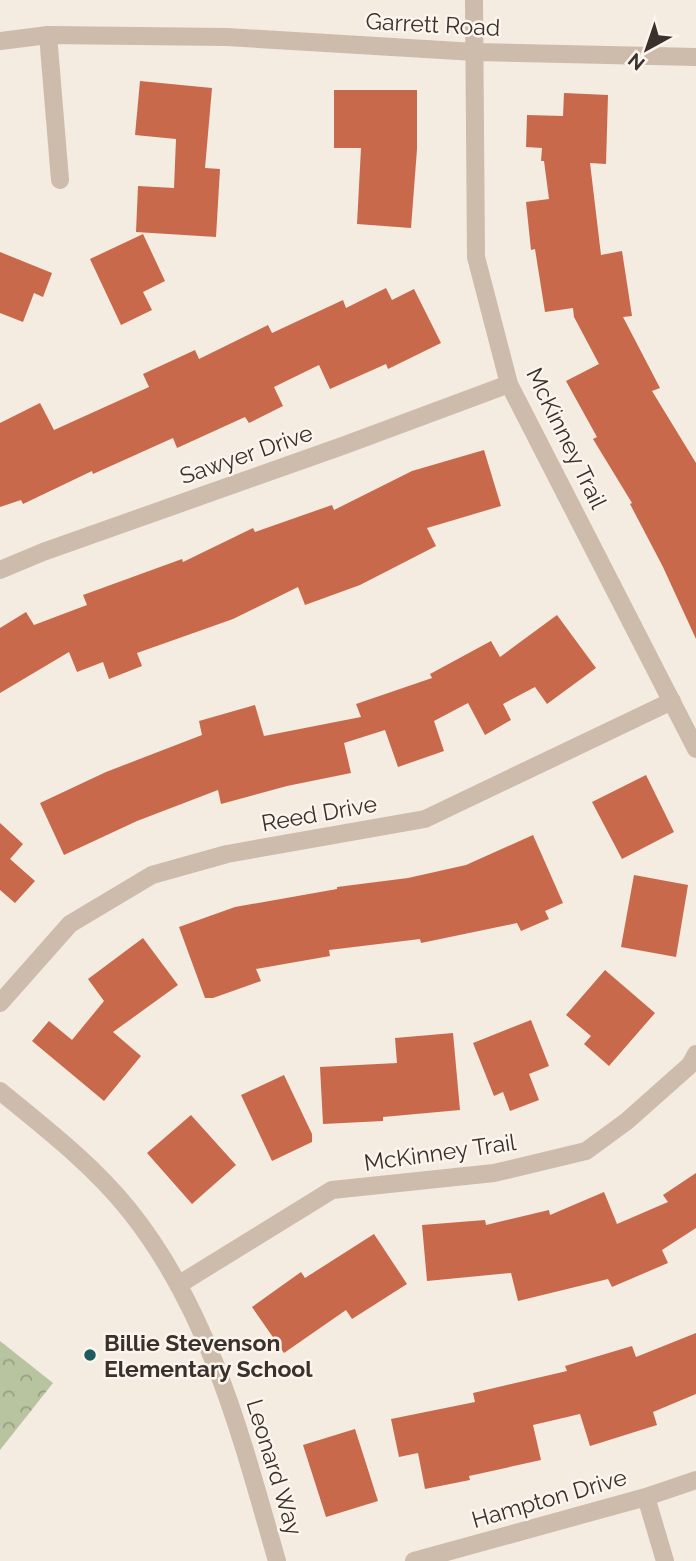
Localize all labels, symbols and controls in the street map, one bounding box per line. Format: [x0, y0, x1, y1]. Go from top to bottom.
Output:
street label: Garrett Road [365, 7, 501, 41]
north arrow [612, 14, 682, 84]
text: N [623, 49, 649, 75]
street label: McKinney Trail [521, 363, 613, 513]
street label: Sawyer Drive [176, 419, 316, 489]
street label: Reed Drive [259, 790, 379, 836]
street label: McKinney Trail [362, 1128, 518, 1176]
place label: Billie Stevenson Elementary School [104, 1329, 313, 1382]
marker: Billie Stevenson Elementary School [82, 1347, 98, 1363]
street label: Leonard Way [241, 1396, 309, 1538]
street label: Hampton Drive [468, 1463, 630, 1533]

